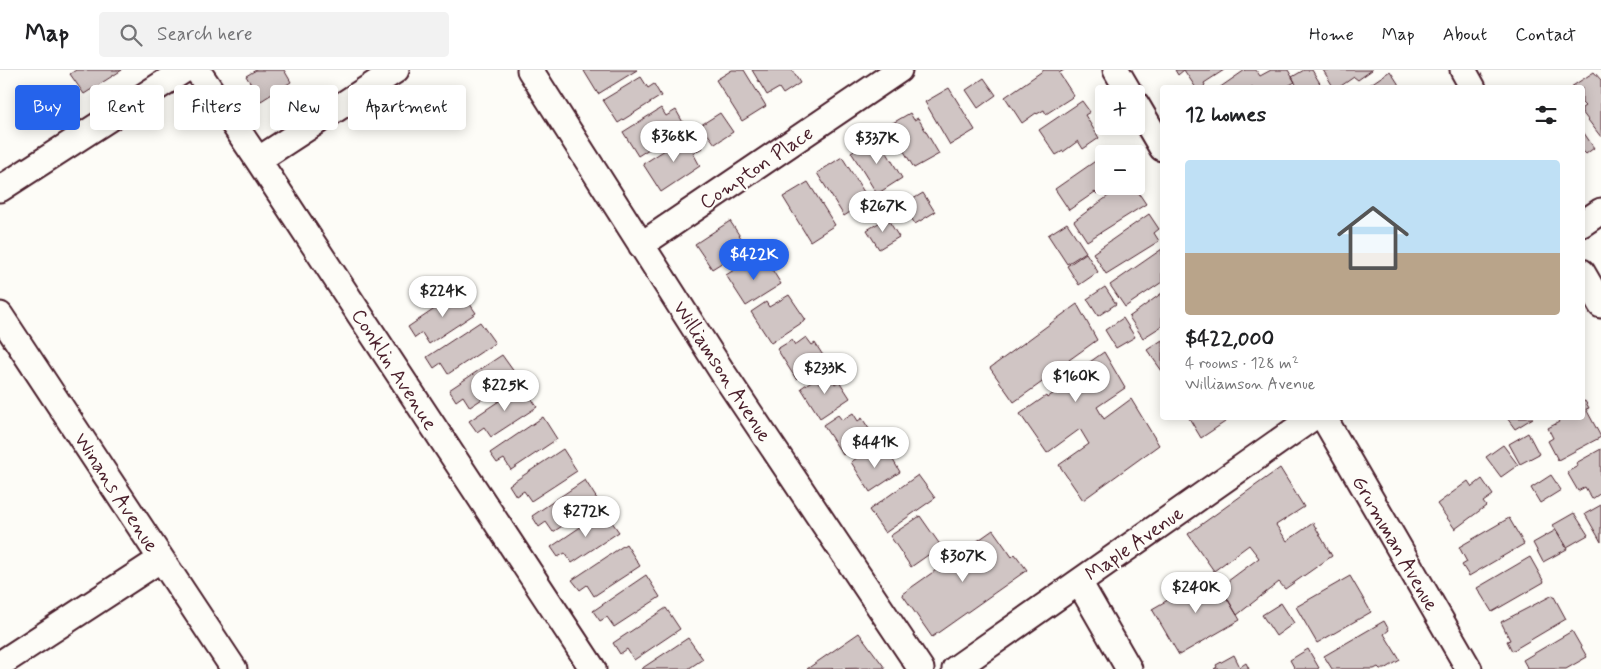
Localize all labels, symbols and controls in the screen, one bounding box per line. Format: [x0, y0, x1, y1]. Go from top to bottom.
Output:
search box [99, 12, 449, 57]
text: Map [25, 19, 69, 50]
icon: search [117, 21, 145, 49]
text: Search here [157, 22, 253, 47]
text: Home [1309, 23, 1354, 47]
text: Map [1382, 23, 1415, 47]
text: About [1443, 23, 1487, 47]
text: Contact [1515, 23, 1576, 47]
chip: Buy [15, 85, 80, 130]
chip: Rent [90, 85, 164, 130]
chip: Filters [174, 85, 260, 130]
chip: New [270, 85, 338, 130]
chip: Apartment [348, 85, 466, 130]
map controls [1095, 85, 1145, 195]
button: + [1095, 85, 1145, 135]
text: 12 homes [1185, 101, 1266, 129]
icon: filters [1532, 101, 1560, 129]
street label: Compton Place [695, 120, 819, 216]
pin: $368K [639, 121, 709, 163]
pin: $337K [842, 122, 912, 165]
text: $368K [651, 126, 697, 147]
text: $337K [855, 128, 899, 149]
button: − [1095, 145, 1145, 195]
pin: $267K [848, 190, 918, 233]
icon: home [1328, 193, 1418, 283]
text: $267K [860, 196, 906, 217]
pin: $422K [719, 238, 789, 281]
text: $422K [730, 244, 778, 265]
pin: $224K [408, 276, 478, 318]
text: $224K [420, 281, 466, 302]
street label: Williamson Avenue [666, 296, 777, 447]
street label: Conklin Avenue [344, 304, 443, 436]
text: $422,000 [1185, 325, 1274, 353]
pin: $233K [790, 352, 860, 395]
text: 4 rooms · 128 m² [1185, 353, 1299, 374]
text: $233K [804, 358, 846, 379]
pin: $160K [1041, 360, 1111, 403]
text: $160K [1053, 366, 1099, 387]
pin: $225K [470, 370, 540, 412]
text: Williamson Avenue [1185, 374, 1315, 395]
text: $225K [482, 375, 528, 396]
pin: $441K [840, 426, 910, 469]
street label: Winans Avenue [67, 428, 165, 558]
text: $441K [852, 432, 898, 453]
street label: Grumman Avenue [1345, 471, 1444, 616]
pin: $272K [551, 496, 621, 538]
street label: Maple Avenue [1080, 500, 1190, 588]
text: $272K [563, 501, 609, 522]
pin: $307K [928, 540, 998, 583]
text: $307K [940, 546, 986, 567]
pin: $240K [1161, 572, 1231, 614]
text: $240K [1172, 577, 1220, 598]

